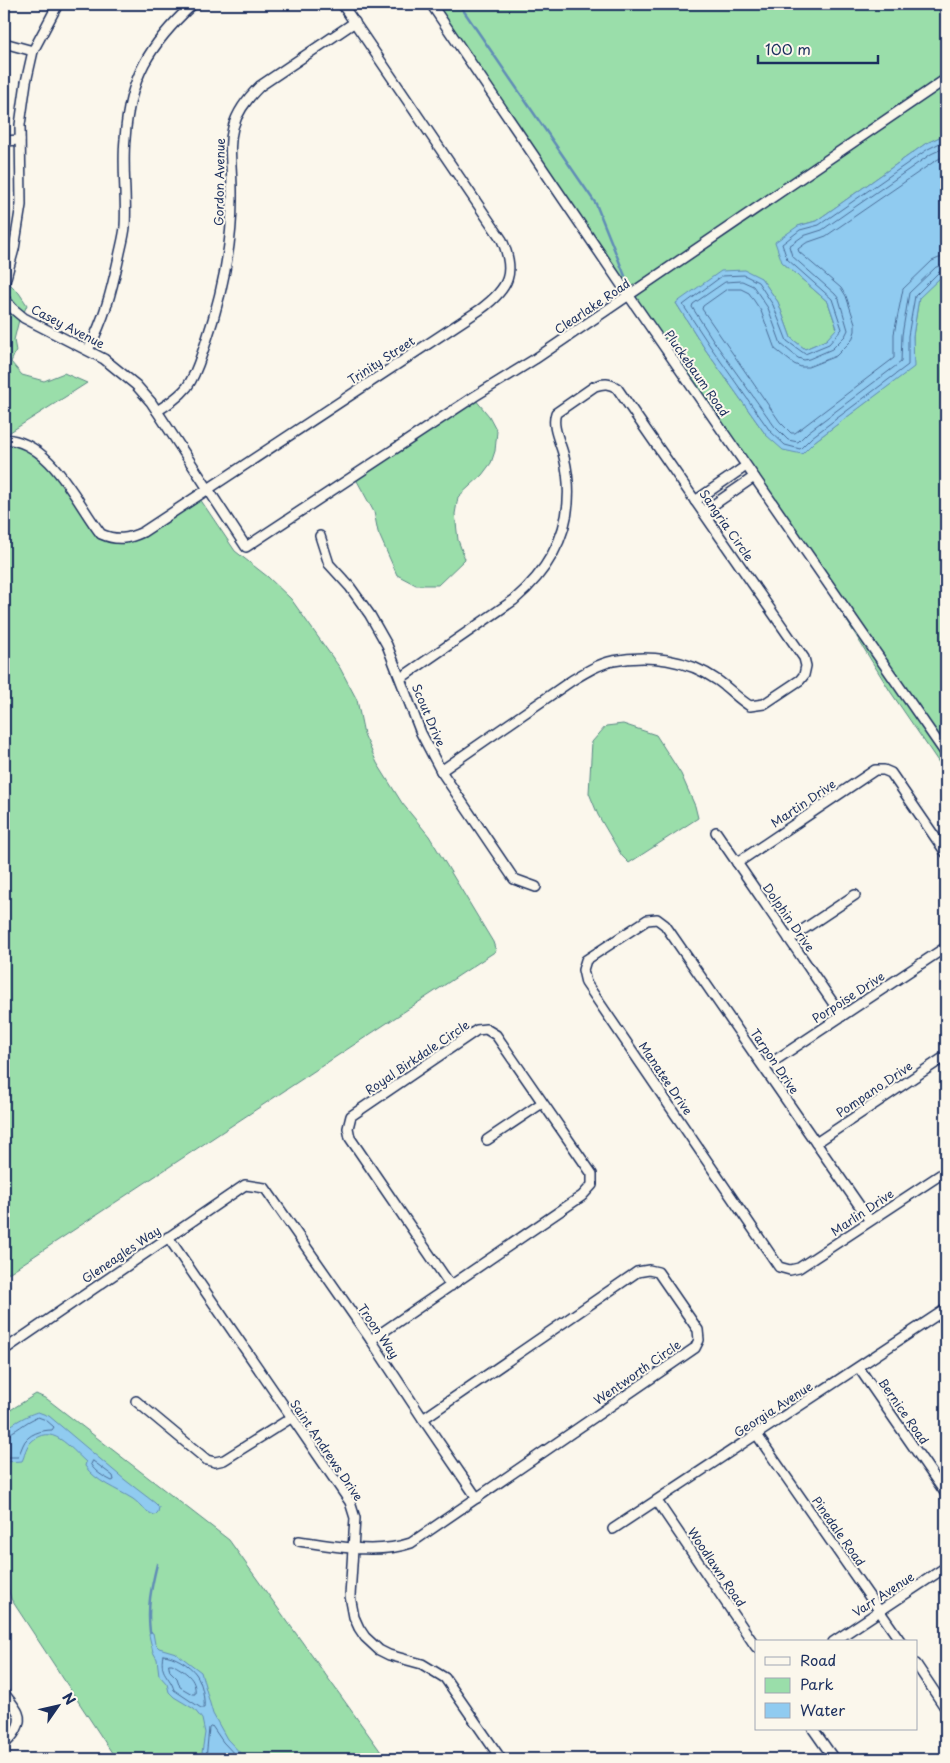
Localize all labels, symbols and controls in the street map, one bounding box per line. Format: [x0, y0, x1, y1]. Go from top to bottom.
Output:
scale bar [758, 32, 878, 64]
text: 100 m [765, 37, 811, 60]
street label: Gordon Avenue [209, 137, 229, 226]
street label: Clearlake Road [551, 274, 633, 338]
street label: Casey Avenue [28, 300, 108, 352]
street label: Pluckebaum Road [660, 326, 734, 420]
street label: Trinity Street [344, 331, 418, 388]
street label: Sangria Circle [696, 485, 759, 565]
street label: Scout Drive [408, 681, 450, 749]
street label: Martin Drive [767, 775, 839, 831]
street label: Dolphin Drive [759, 879, 819, 955]
street label: Porpoise Drive [808, 967, 888, 1027]
street label: Royal Birkdale Circle [361, 1015, 473, 1099]
street label: Tarpon Drive [746, 1025, 804, 1097]
street label: Manatee Drive [635, 1038, 697, 1118]
street label: Pompano Drive [832, 1057, 916, 1121]
street label: Marlin Drive [827, 1184, 897, 1240]
street label: Gleneagles Way [78, 1221, 164, 1287]
street label: Troon Way [354, 1300, 404, 1362]
street label: Wentworth Circle [590, 1335, 684, 1409]
street label: Bernice Road [874, 1374, 934, 1448]
street label: Georgia Avenue [730, 1377, 816, 1441]
street label: Saint Andrews Drive [286, 1396, 368, 1504]
street label: Pinedale Road [808, 1492, 870, 1570]
street label: Woodlawn Road [684, 1524, 750, 1610]
street label: Varr Avenue [849, 1567, 918, 1621]
legend [755, 1640, 918, 1730]
text: Road [800, 1648, 836, 1671]
text: Park [800, 1672, 834, 1695]
north arrow [32, 1680, 82, 1730]
text: N [57, 1688, 81, 1709]
text: Water [800, 1698, 845, 1721]

